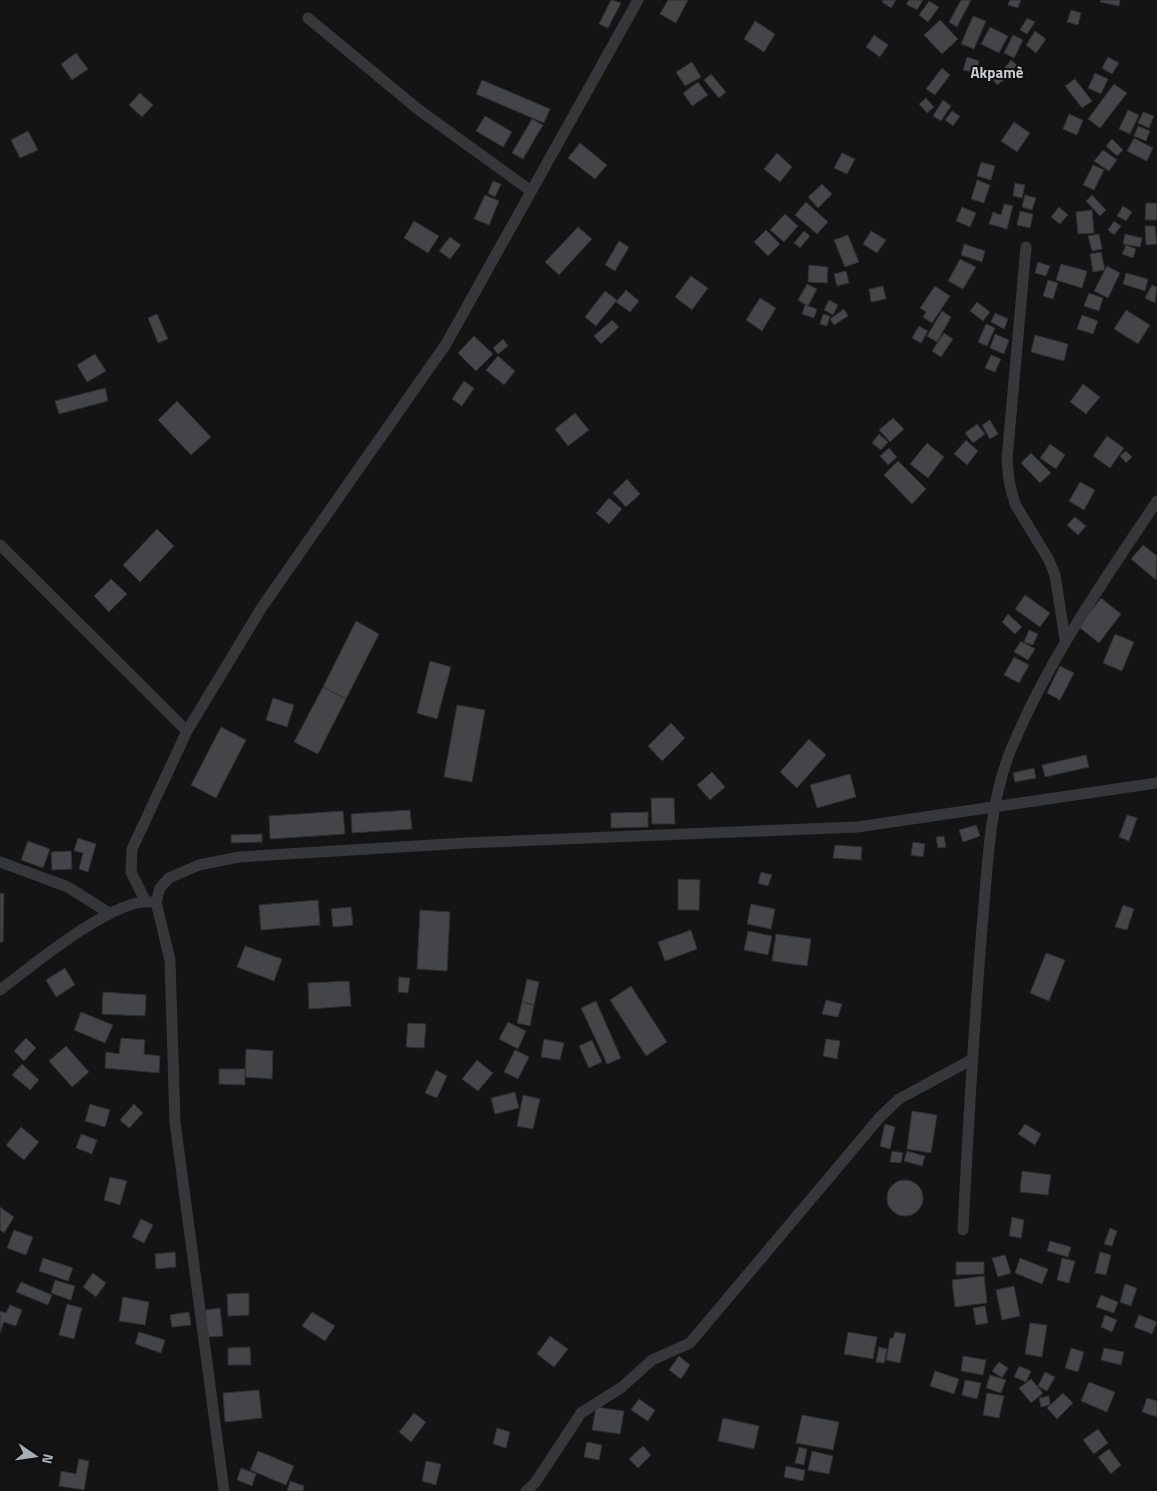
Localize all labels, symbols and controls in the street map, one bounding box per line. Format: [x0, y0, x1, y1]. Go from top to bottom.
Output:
district label: Akpamè [971, 61, 1024, 84]
north arrow [10, 1431, 60, 1481]
text: N [37, 1452, 59, 1466]

